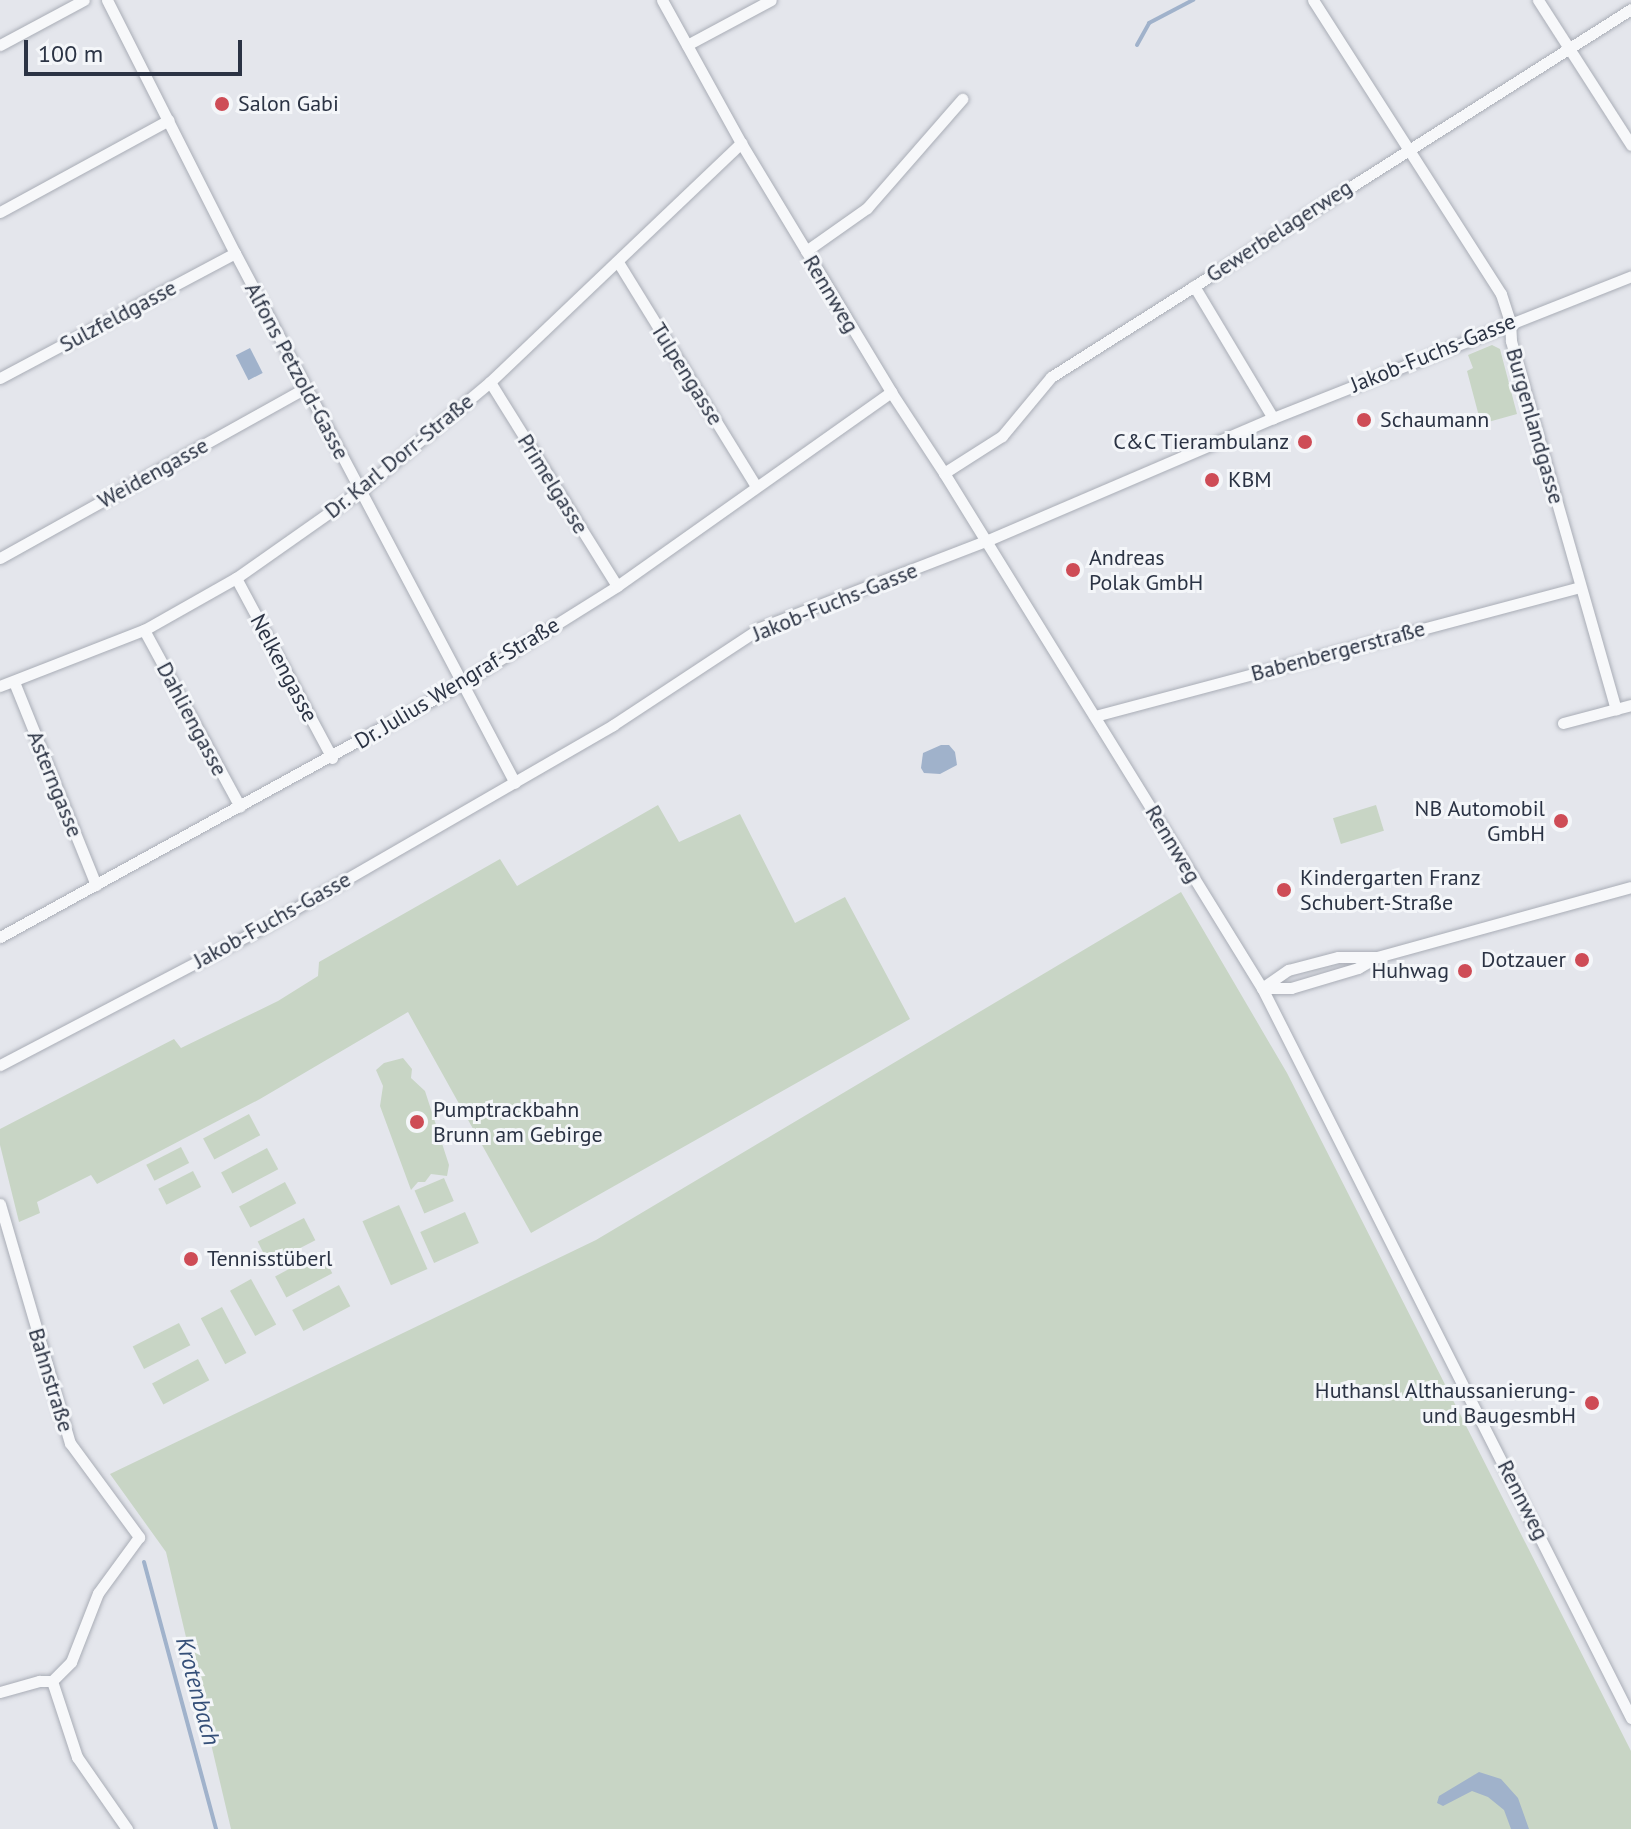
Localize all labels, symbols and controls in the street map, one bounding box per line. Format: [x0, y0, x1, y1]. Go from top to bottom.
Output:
scale bar [28, 24, 246, 74]
text: 100 m [38, 38, 103, 69]
place label: Salon Gabi [238, 91, 339, 117]
marker: Salon Gabi [213, 95, 231, 113]
street label: Gewerbelagerweg [1201, 174, 1357, 288]
street label: Rennweg [798, 250, 864, 338]
street label: Sulzfeldgasse [55, 274, 181, 358]
street label: Alfons Petzold-Gasse [239, 278, 355, 464]
street label: Jakob-Fuchs-Gasse [1347, 308, 1519, 398]
street label: Tulpengasse [645, 318, 729, 430]
street label: Burgenlandgasse [1500, 345, 1570, 507]
street label: Dr. Karl Dorr-Straße [319, 387, 479, 525]
place label: Schaumann [1380, 407, 1489, 433]
marker: Schaumann [1355, 411, 1373, 429]
street label: Primelgasse [512, 429, 594, 539]
place label: C&C Tierambulanz [1112, 429, 1289, 455]
street label: Weidengasse [93, 432, 213, 514]
marker: C&C Tierambulanz [1296, 433, 1314, 451]
place label: KBM [1228, 467, 1272, 493]
marker: KBM [1203, 471, 1221, 489]
place label: Andreas Polak GmbH [1089, 544, 1204, 596]
street label: Jakob-Fuchs-Gasse [749, 557, 921, 647]
marker: Andreas Polak GmbH [1064, 561, 1082, 579]
street label: Nelkengasse [245, 610, 323, 726]
street label: Dr. Julius Wengraf-Straße [349, 611, 565, 755]
street label: Babenbergerstraße [1248, 615, 1428, 687]
street label: Dahliengasse [151, 657, 233, 781]
street label: Asterngasse [22, 727, 88, 841]
place label: NB Automobil GmbH [1414, 795, 1545, 846]
street label: Rennweg [1140, 800, 1206, 888]
marker: NB Automobil GmbH [1552, 812, 1570, 830]
place label: Kindergarten Franz Schubert-Straße [1300, 864, 1481, 916]
street label: Jakob-Fuchs-Gasse [189, 866, 355, 974]
marker: Kindergarten Franz Schubert-Straße [1275, 881, 1293, 899]
place label: Dotzauer [1481, 947, 1566, 973]
marker: Dotzauer [1573, 951, 1591, 969]
place label: Huhwag [1371, 958, 1449, 984]
marker: Huhwag [1456, 962, 1474, 980]
place label: Pumptrackbahn Brunn am Gebirge [433, 1096, 603, 1148]
marker: Pumptrackbahn Brunn am Gebirge [408, 1113, 426, 1131]
place label: Tennisstüberl [207, 1246, 332, 1272]
marker: Tennisstüberl [182, 1250, 200, 1268]
street label: Bahnstraße [23, 1325, 79, 1435]
place label: Huthansl Althaussanierung- und BaugesmbH [1314, 1377, 1576, 1428]
marker: Huthansl Althaussanierung- und BaugesmbH [1583, 1394, 1601, 1412]
street label: Rennweg [1492, 1456, 1554, 1544]
water label: Krotenbach [170, 1634, 226, 1748]

